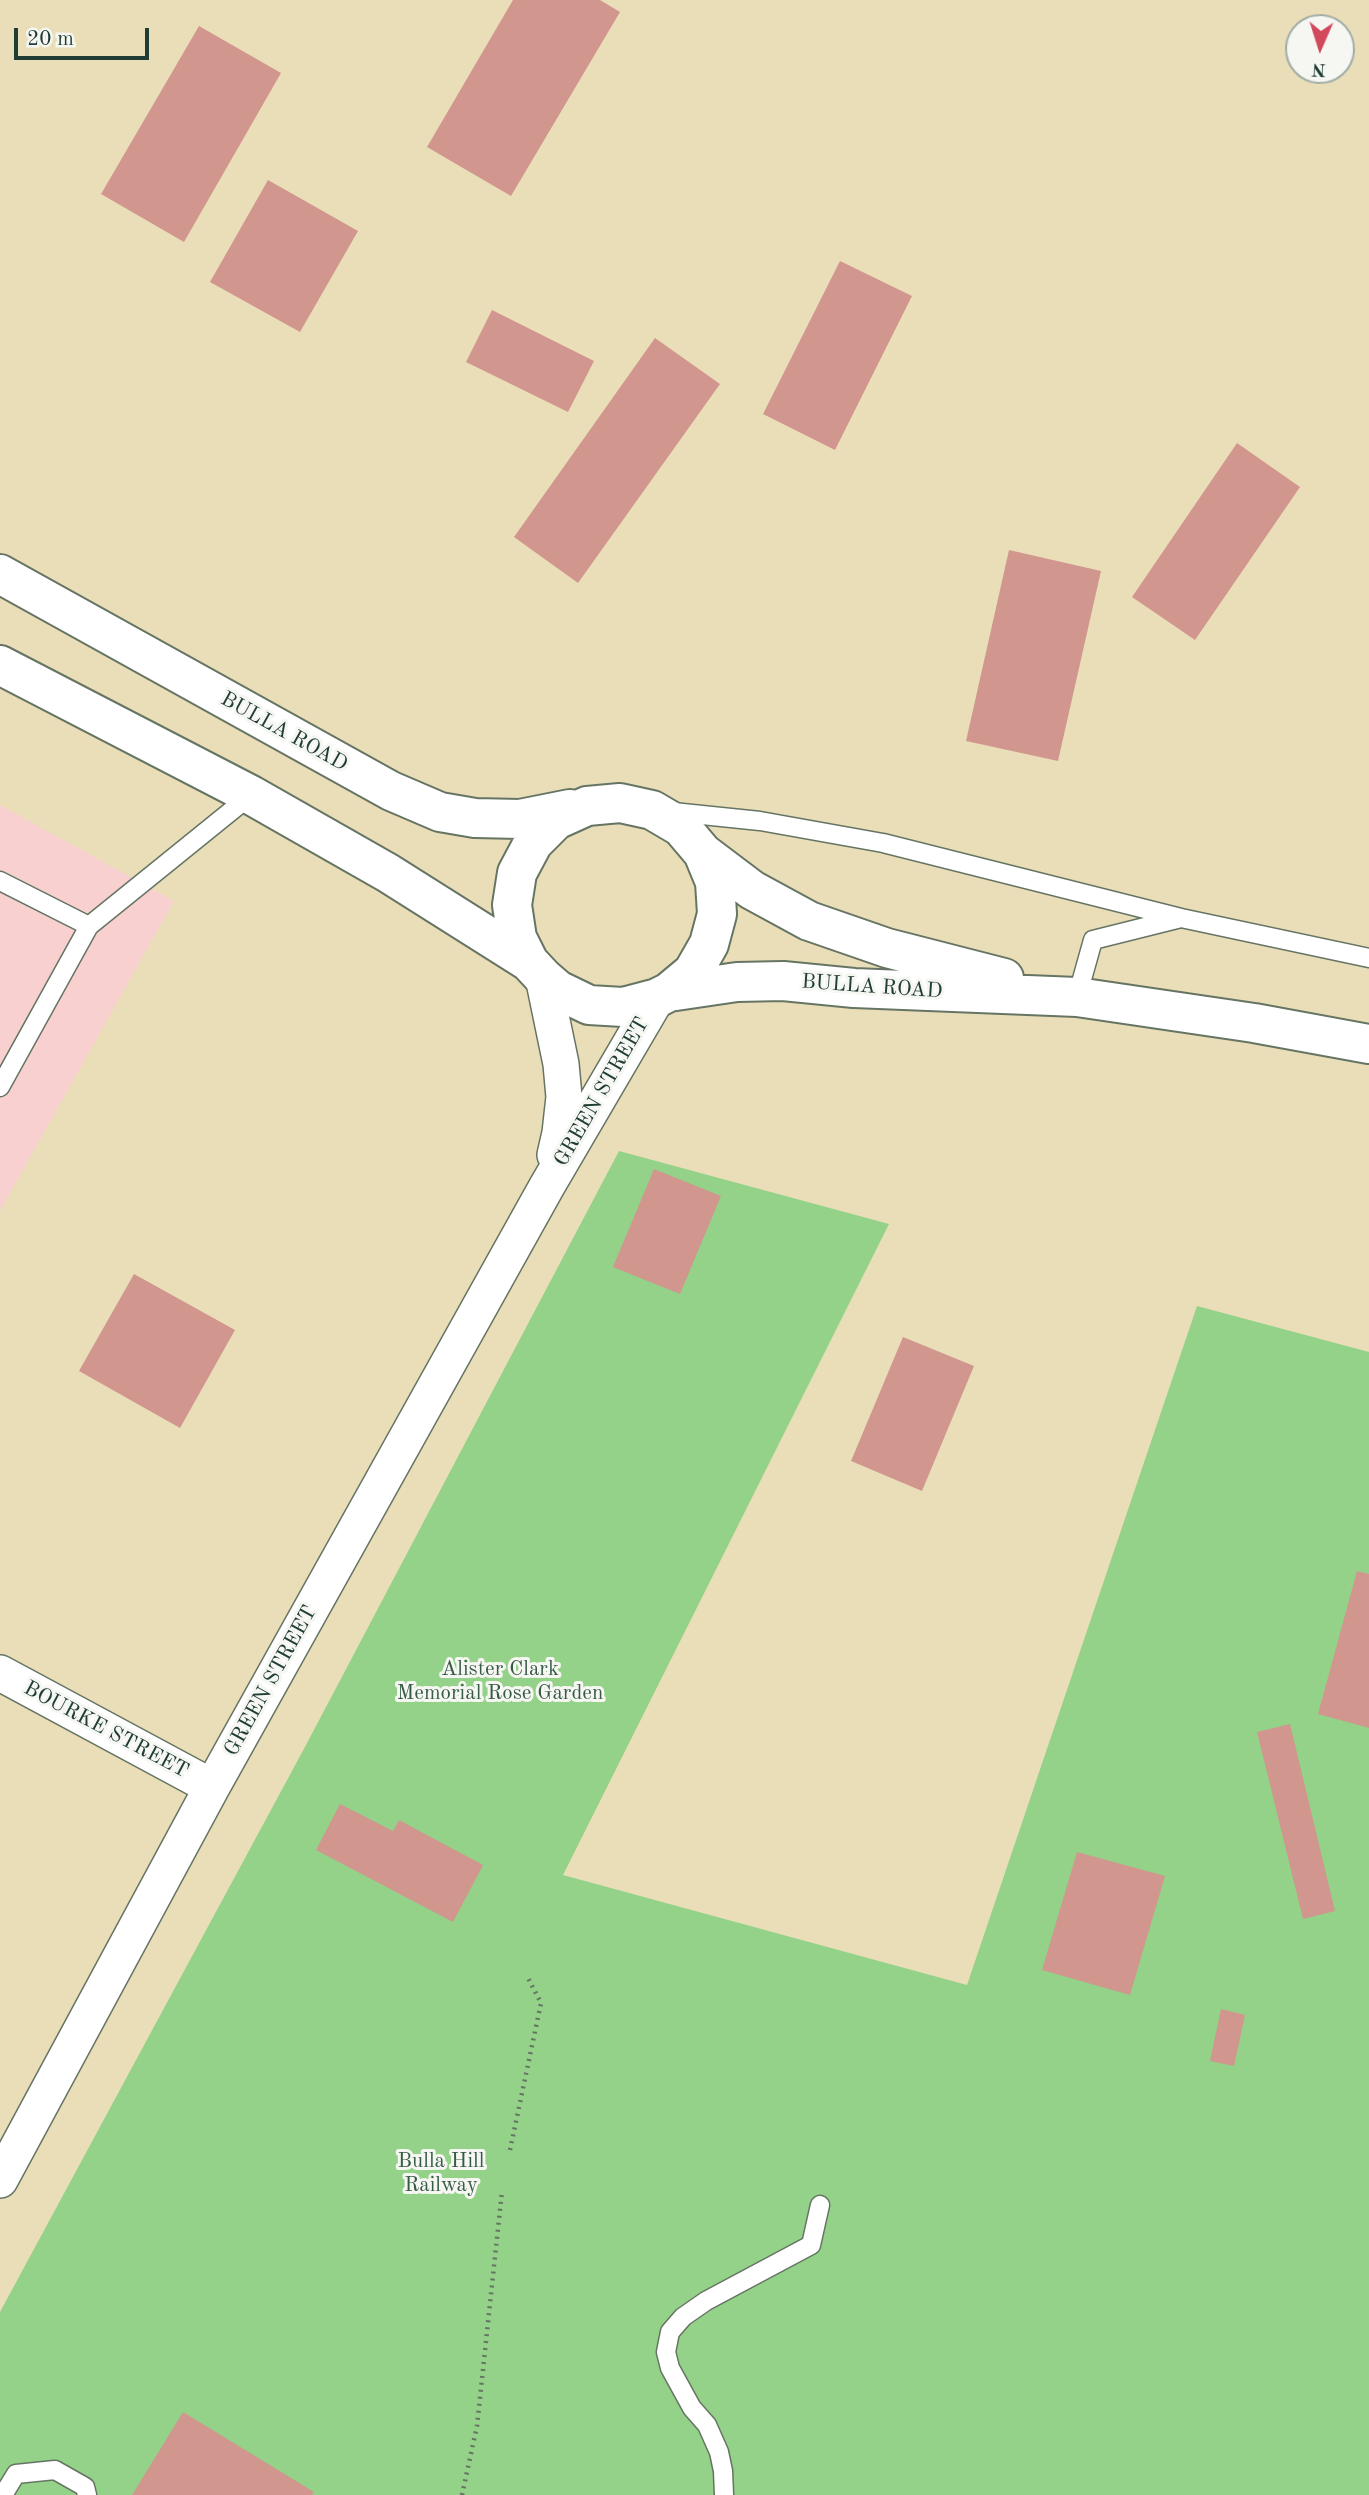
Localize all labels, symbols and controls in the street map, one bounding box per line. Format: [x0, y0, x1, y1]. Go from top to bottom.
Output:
scale bar [18, 14, 152, 58]
north arrow [1285, 14, 1355, 84]
text: 20 m [27, 29, 74, 50]
text: N [1311, 59, 1327, 78]
street label: BULLA ROAD [216, 687, 352, 777]
street label: BULLA ROAD [801, 969, 943, 1005]
street label: GREEN STREET [549, 1013, 655, 1171]
street label: GREEN STREET [219, 1601, 323, 1761]
park label: Alister Clark Memorial Rose Garden [397, 1656, 603, 1706]
street label: BOURKE STREET [19, 1676, 193, 1784]
park label: Bulla Hill Railway [398, 2148, 484, 2198]

